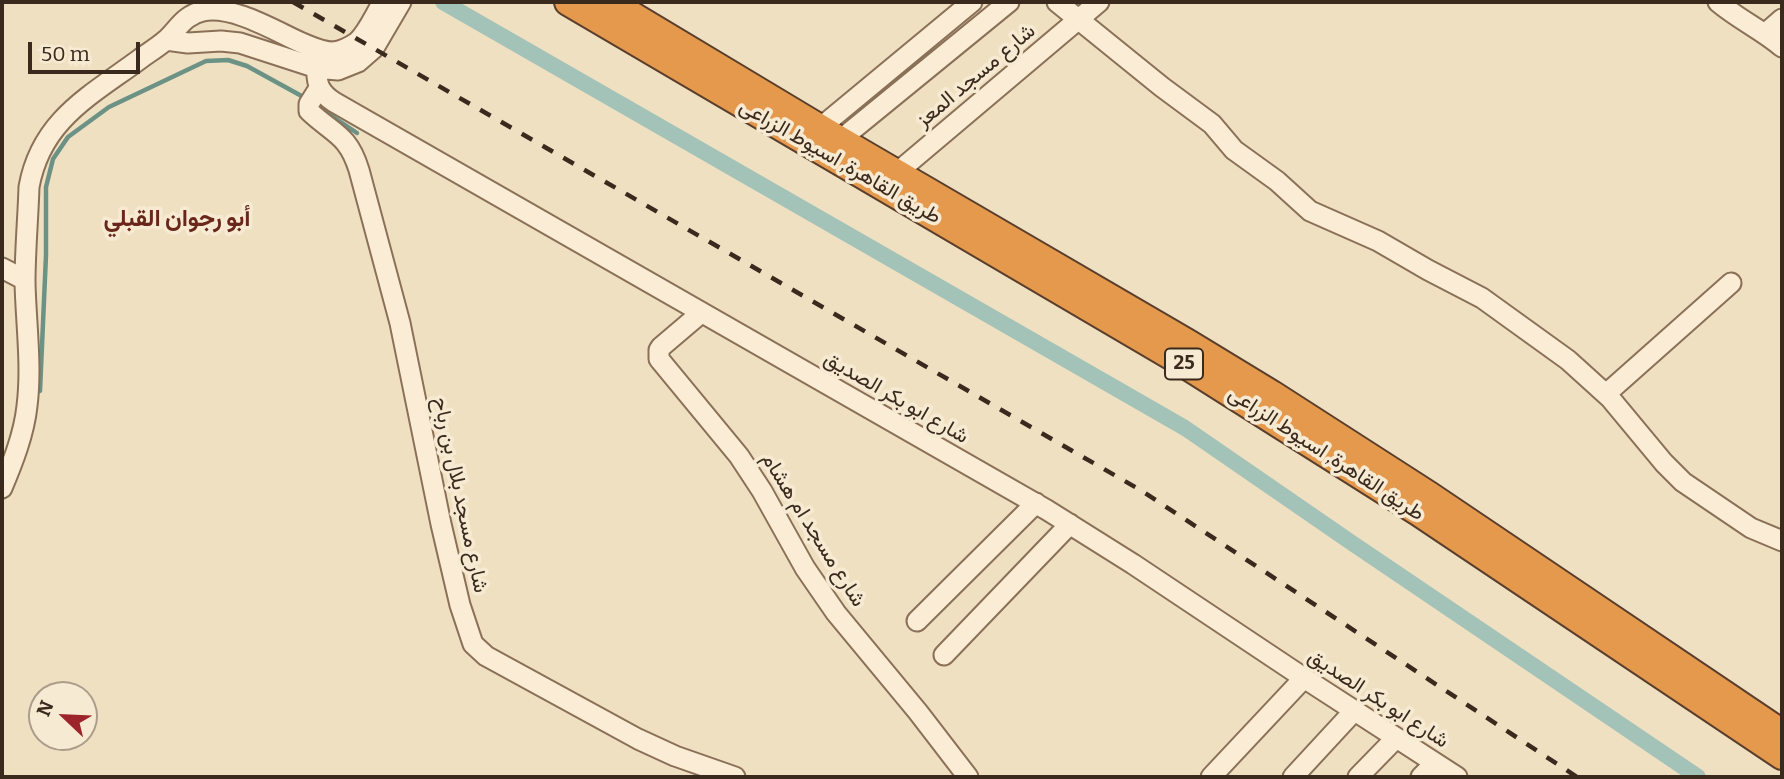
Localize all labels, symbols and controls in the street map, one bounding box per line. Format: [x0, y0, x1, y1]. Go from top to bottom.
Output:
street label: شارع مسجد المعز [911, 19, 1041, 133]
scale bar [32, 28, 144, 72]
text: 50 m [41, 41, 90, 67]
street label: طريق القاهرة, اسيوط الزراعى [735, 94, 945, 230]
district label: أبو رجوان القبلي [103, 205, 251, 233]
street label: شارع ابو بكر الصديق [819, 346, 973, 450]
road number: 25 [1165, 348, 1203, 380]
street label: طريق القاهرة, اسيوط الزراعى [1223, 381, 1429, 527]
street label: شارع مسجد بلال بن رباح [427, 395, 493, 595]
street label: شارع مسجد ام هشام [755, 448, 871, 612]
street label: شارع ابو بكر الصديق [1303, 644, 1453, 754]
north arrow [28, 681, 98, 751]
text: N [32, 697, 58, 720]

